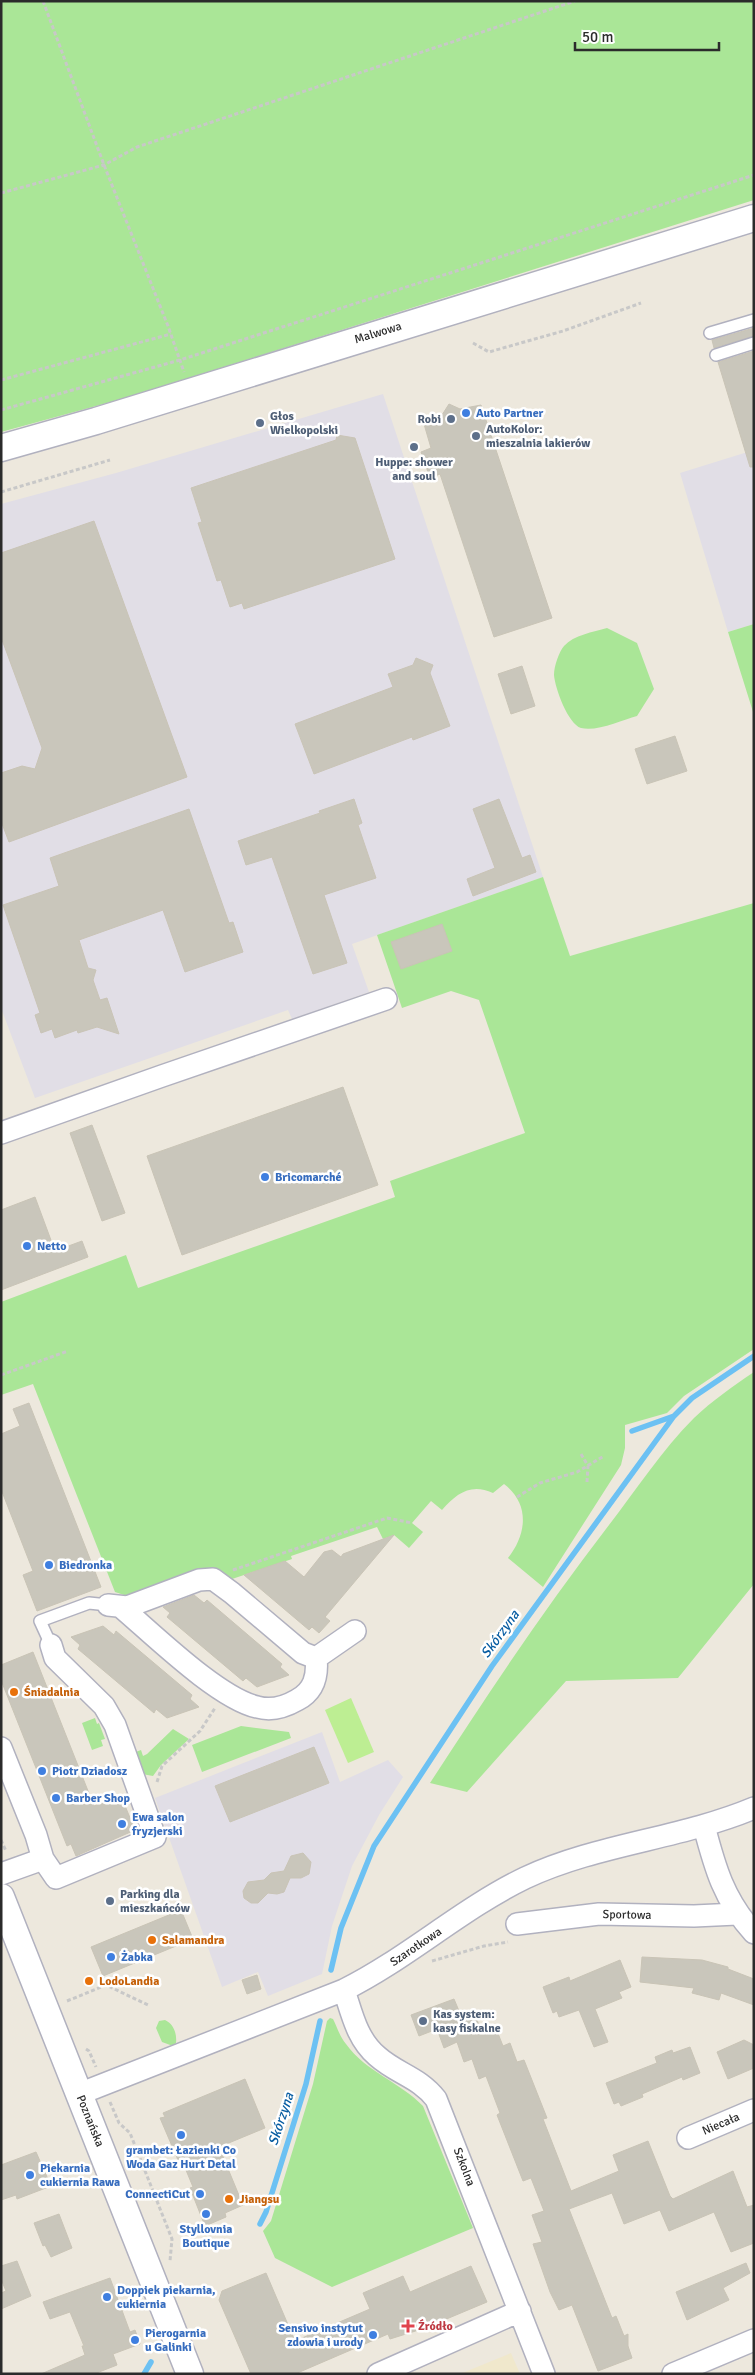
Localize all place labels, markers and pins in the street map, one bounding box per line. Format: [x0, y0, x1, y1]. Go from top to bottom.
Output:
place label: Auto Partner [476, 406, 544, 421]
marker: Auto Partner [460, 407, 472, 419]
place label: Głos Wielkopolski [270, 409, 338, 438]
place label: Robi [418, 412, 441, 427]
marker: Robi [445, 413, 457, 425]
marker: Głos Wielkopolski [254, 417, 266, 429]
place label: AutoKolor: mieszalnia lakierów [486, 422, 591, 451]
marker: AutoKolor: mieszalnia lakierów [470, 430, 482, 442]
marker: Huppe: shower and soul [408, 441, 420, 453]
place label: Huppe: shower and soul [375, 455, 453, 484]
place label: Bricomarché [275, 1170, 341, 1185]
marker: Bricomarché [259, 1171, 271, 1183]
place label: Netto [37, 1239, 66, 1254]
marker: Netto [21, 1240, 33, 1252]
place label: Biedronka [59, 1558, 112, 1573]
marker: Biedronka [43, 1559, 55, 1571]
place label: Śniadalnia [24, 1685, 80, 1700]
marker: Śniadalnia [8, 1686, 20, 1698]
place label: Piotr Dziadosz [52, 1764, 128, 1779]
marker: Piotr Dziadosz [36, 1765, 48, 1777]
place label: Barber Shop [66, 1791, 131, 1806]
marker: Barber Shop [50, 1792, 62, 1804]
place label: Ewa salon fryzjerski [131, 1810, 185, 1839]
marker: Ewa salon fryzjerski [116, 1818, 128, 1830]
place label: Parking dla mieszkańców [120, 1887, 191, 1916]
marker: Parking dla mieszkańców [104, 1895, 116, 1907]
place label: Salamandra [162, 1933, 224, 1948]
marker: Salamandra [146, 1934, 158, 1946]
place label: Żabka [121, 1950, 153, 1965]
marker: Żabka [105, 1951, 117, 1963]
place label: LodoLandia [99, 1974, 159, 1989]
marker: LodoLandia [83, 1975, 95, 1987]
place label: Kas system: kasy fiskalne [433, 2007, 501, 2036]
marker: Kas system: kasy fiskalne [417, 2015, 429, 2027]
marker: grambet: Łazienki Co Woda Gaz Hurt Detal [175, 2129, 187, 2141]
place label: grambet: Łazienki Co Woda Gaz Hurt Detal [126, 2143, 236, 2172]
place label: Piekarnia cukiernia Rawa [40, 2161, 120, 2190]
marker: Piekarnia cukiernia Rawa [24, 2169, 36, 2181]
place label: ConnectiCut [125, 2187, 191, 2202]
marker: ConnectiCut [194, 2188, 206, 2200]
place label: Jiangsu [239, 2192, 280, 2207]
marker: Jiangsu [223, 2193, 235, 2205]
marker: Styllovnia Boutique [200, 2208, 212, 2220]
place label: Styllovnia Boutique [180, 2222, 232, 2251]
place label: Doppiek piekarnia, cukiernia [117, 2283, 216, 2312]
marker: Doppiek piekarnia, cukiernia [101, 2291, 113, 2303]
place label: Źródło [418, 2319, 453, 2334]
marker: Źródło [402, 2320, 414, 2332]
place label: Sensivo instytut zdowia i urody [278, 2321, 363, 2350]
place label: Pierogarnia u Galinki [145, 2326, 206, 2355]
marker: Sensivo instytut zdowia i urody [367, 2329, 379, 2341]
marker: Pierogarnia u Galinki [129, 2334, 141, 2346]

